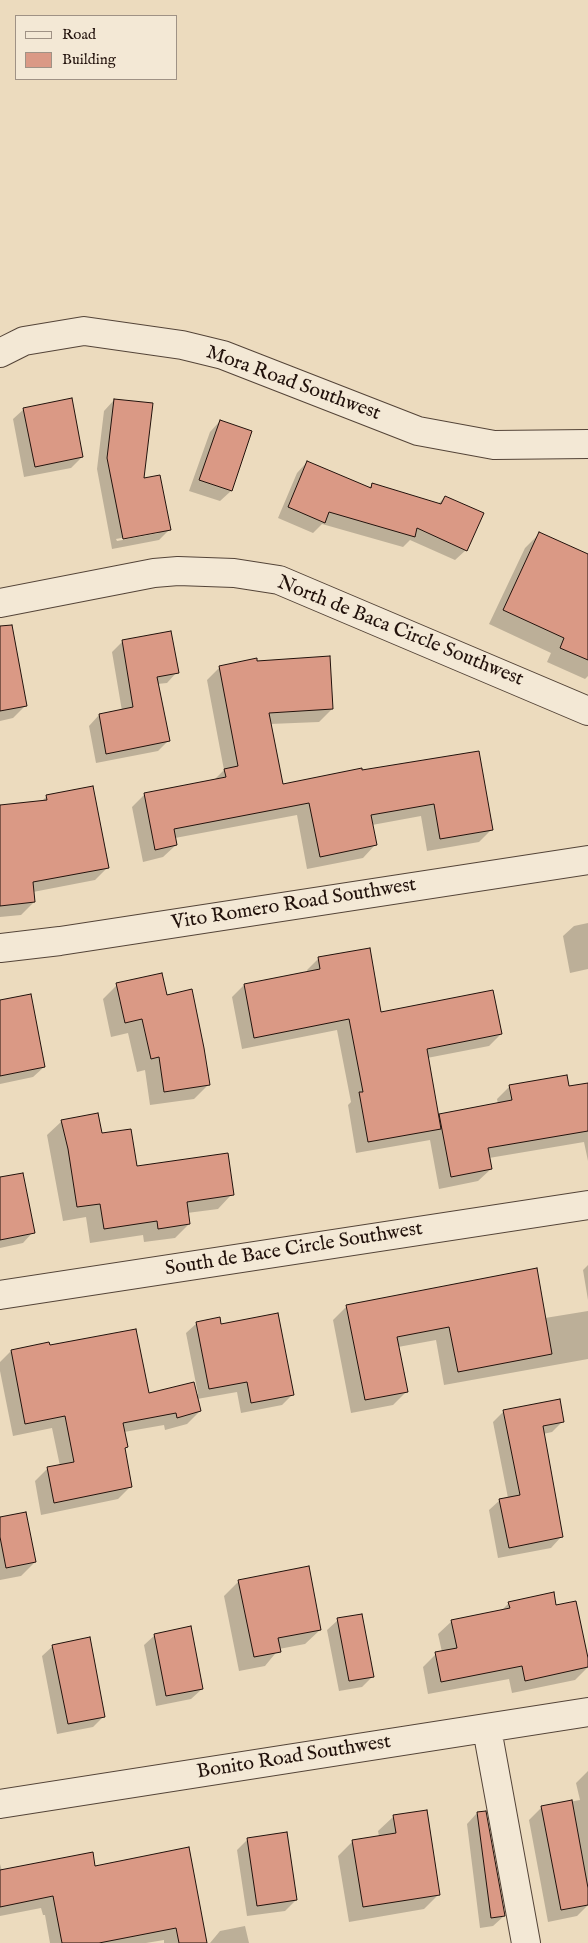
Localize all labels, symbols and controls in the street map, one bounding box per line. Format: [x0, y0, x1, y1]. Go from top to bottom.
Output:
legend [15, 15, 178, 80]
text: Road [62, 25, 96, 44]
text: Building [62, 50, 116, 69]
street label: Mora Road Southwest [202, 341, 384, 427]
street label: North de Baca Circle Southwest [273, 572, 527, 692]
street label: Vito Romero Road Southwest [170, 874, 418, 936]
street label: South de Bace Circle Southwest [163, 1218, 425, 1282]
street label: Bonito Road Southwest [195, 1731, 393, 1785]

